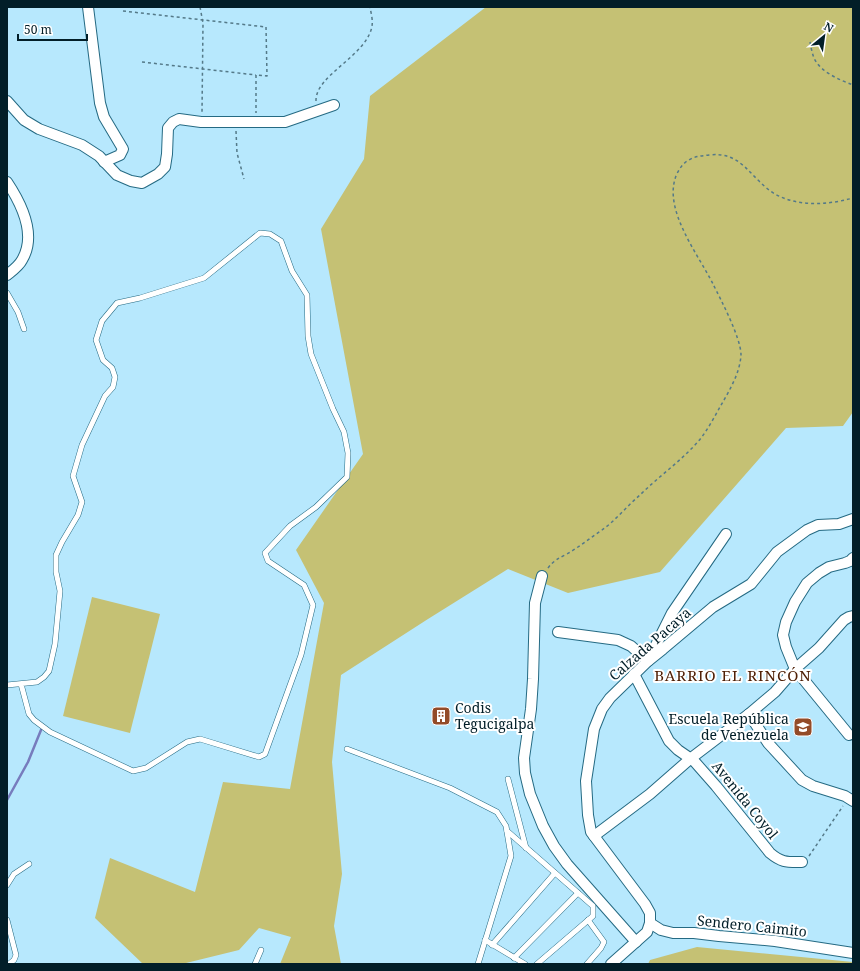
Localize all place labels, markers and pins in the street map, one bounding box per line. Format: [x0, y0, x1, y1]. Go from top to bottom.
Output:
place label: Codis Tegucigalpa [455, 698, 535, 733]
building icon: Codis Tegucigalpa [430, 705, 452, 727]
place label: Escuela República de Venezuela [668, 709, 789, 744]
school or university icon: Escuela República de Venezuela [792, 716, 814, 738]

